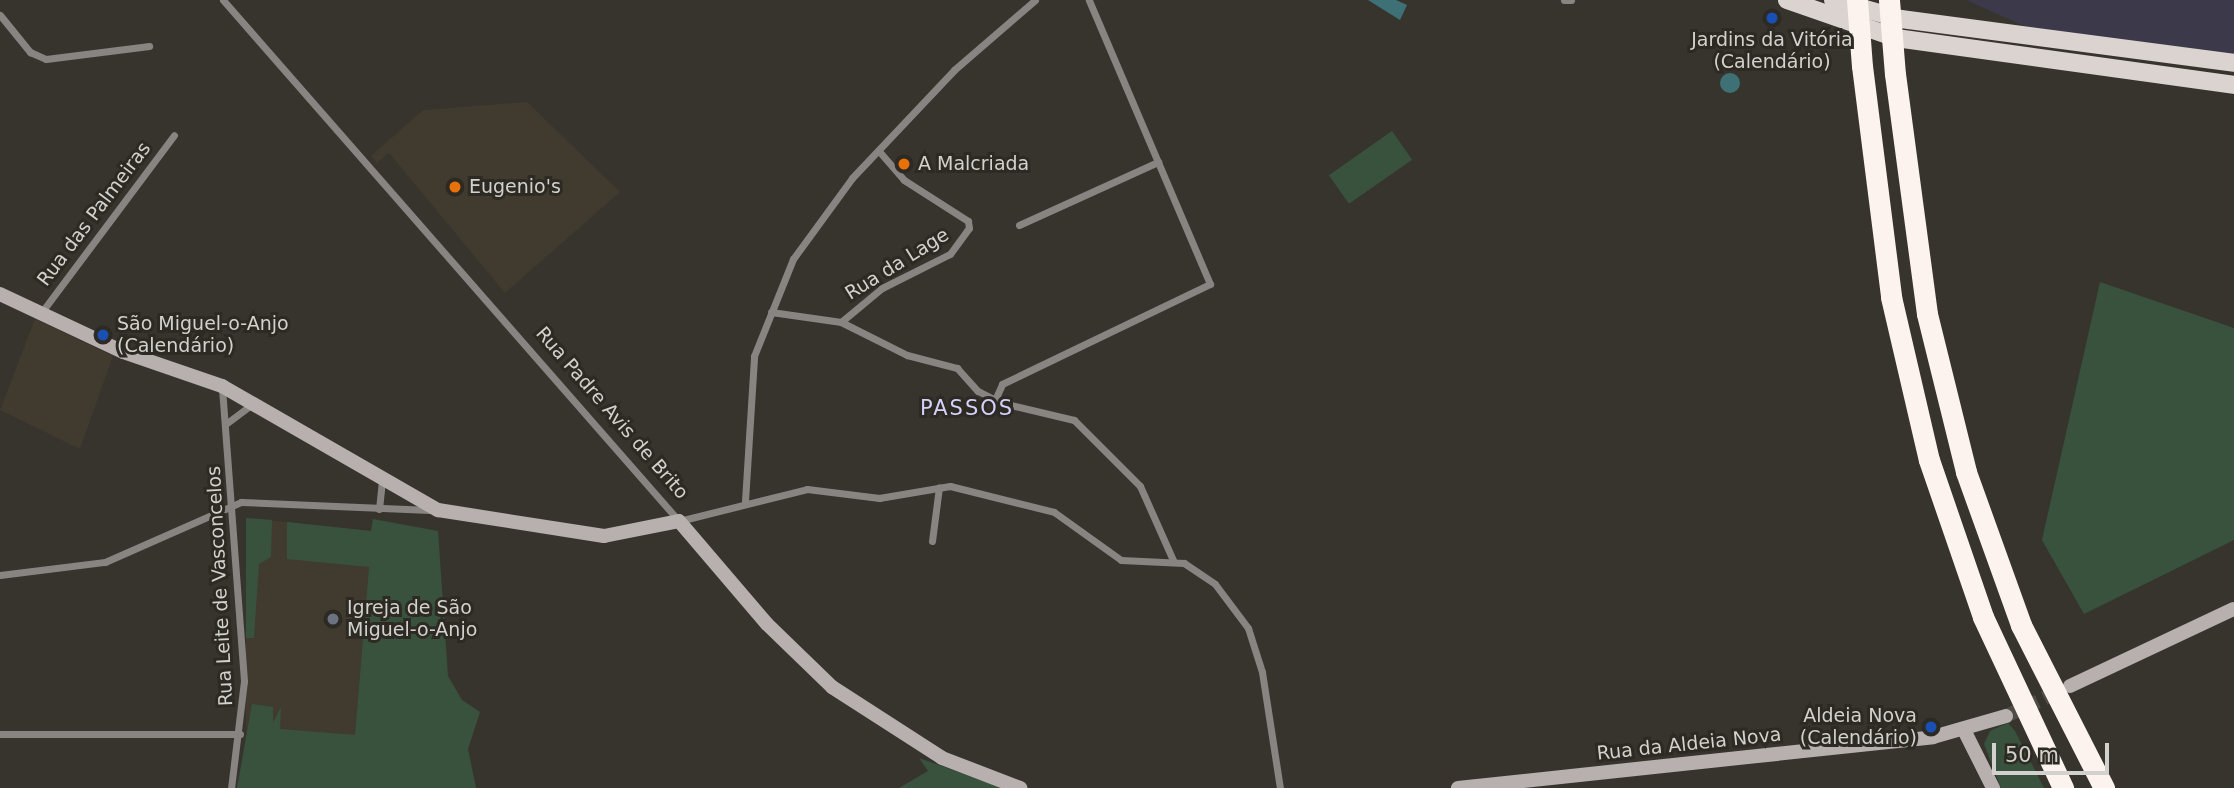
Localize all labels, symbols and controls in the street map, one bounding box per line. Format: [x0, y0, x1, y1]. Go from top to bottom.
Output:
marker: Jardins da Vitória (Calendário) [1764, 10, 1780, 26]
place label: Jardins da Vitória (Calendário) [1691, 29, 1853, 73]
street label: Rua das Palmeiras [33, 138, 155, 290]
place label: A Malcriada [918, 153, 1029, 175]
marker: A Malcriada [896, 156, 912, 172]
place label: Eugenio's [469, 176, 561, 198]
marker: Eugenio's [447, 179, 463, 195]
street label: Rua da Lage [841, 223, 953, 305]
place label: São Miguel-o-Anjo (Calendário) [117, 313, 289, 357]
street label: Rua Padre Avis de Brito [531, 322, 693, 504]
marker: São Miguel-o-Anjo (Calendário) [95, 327, 111, 343]
district label: PASSOS [921, 395, 1013, 421]
street label: Rua Leite de Vasconcelos [202, 465, 238, 707]
place label: Igreja de São Miguel-o-Anjo [347, 597, 477, 641]
marker: Igreja de São Miguel-o-Anjo [325, 611, 341, 627]
place label: Aldeia Nova (Calendário) [1800, 705, 1917, 749]
marker: Aldeia Nova (Calendário) [1923, 719, 1939, 735]
street label: Rua da Aldeia Nova [1596, 723, 1782, 765]
scale bar [1996, 728, 2113, 772]
text: 50 m [2005, 743, 2059, 767]

